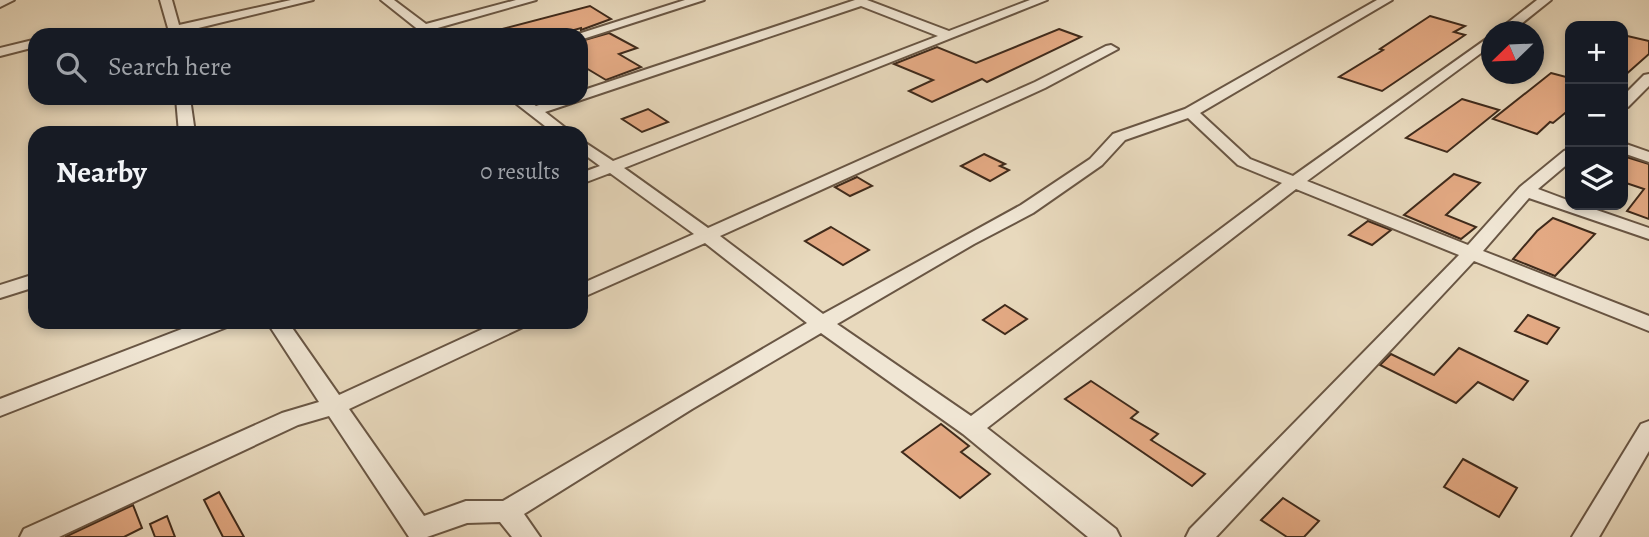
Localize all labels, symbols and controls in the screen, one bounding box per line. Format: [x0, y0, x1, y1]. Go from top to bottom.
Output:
north arrow [1481, 21, 1544, 84]
map controls [1565, 21, 1628, 210]
button: + [1565, 21, 1628, 84]
search box [28, 28, 588, 105]
icon: search [52, 48, 90, 86]
text: Search here [108, 49, 232, 84]
button: − [1565, 84, 1628, 147]
button: layers [1565, 147, 1628, 210]
text: Nearby [56, 152, 147, 192]
text: 0 results [480, 156, 560, 187]

